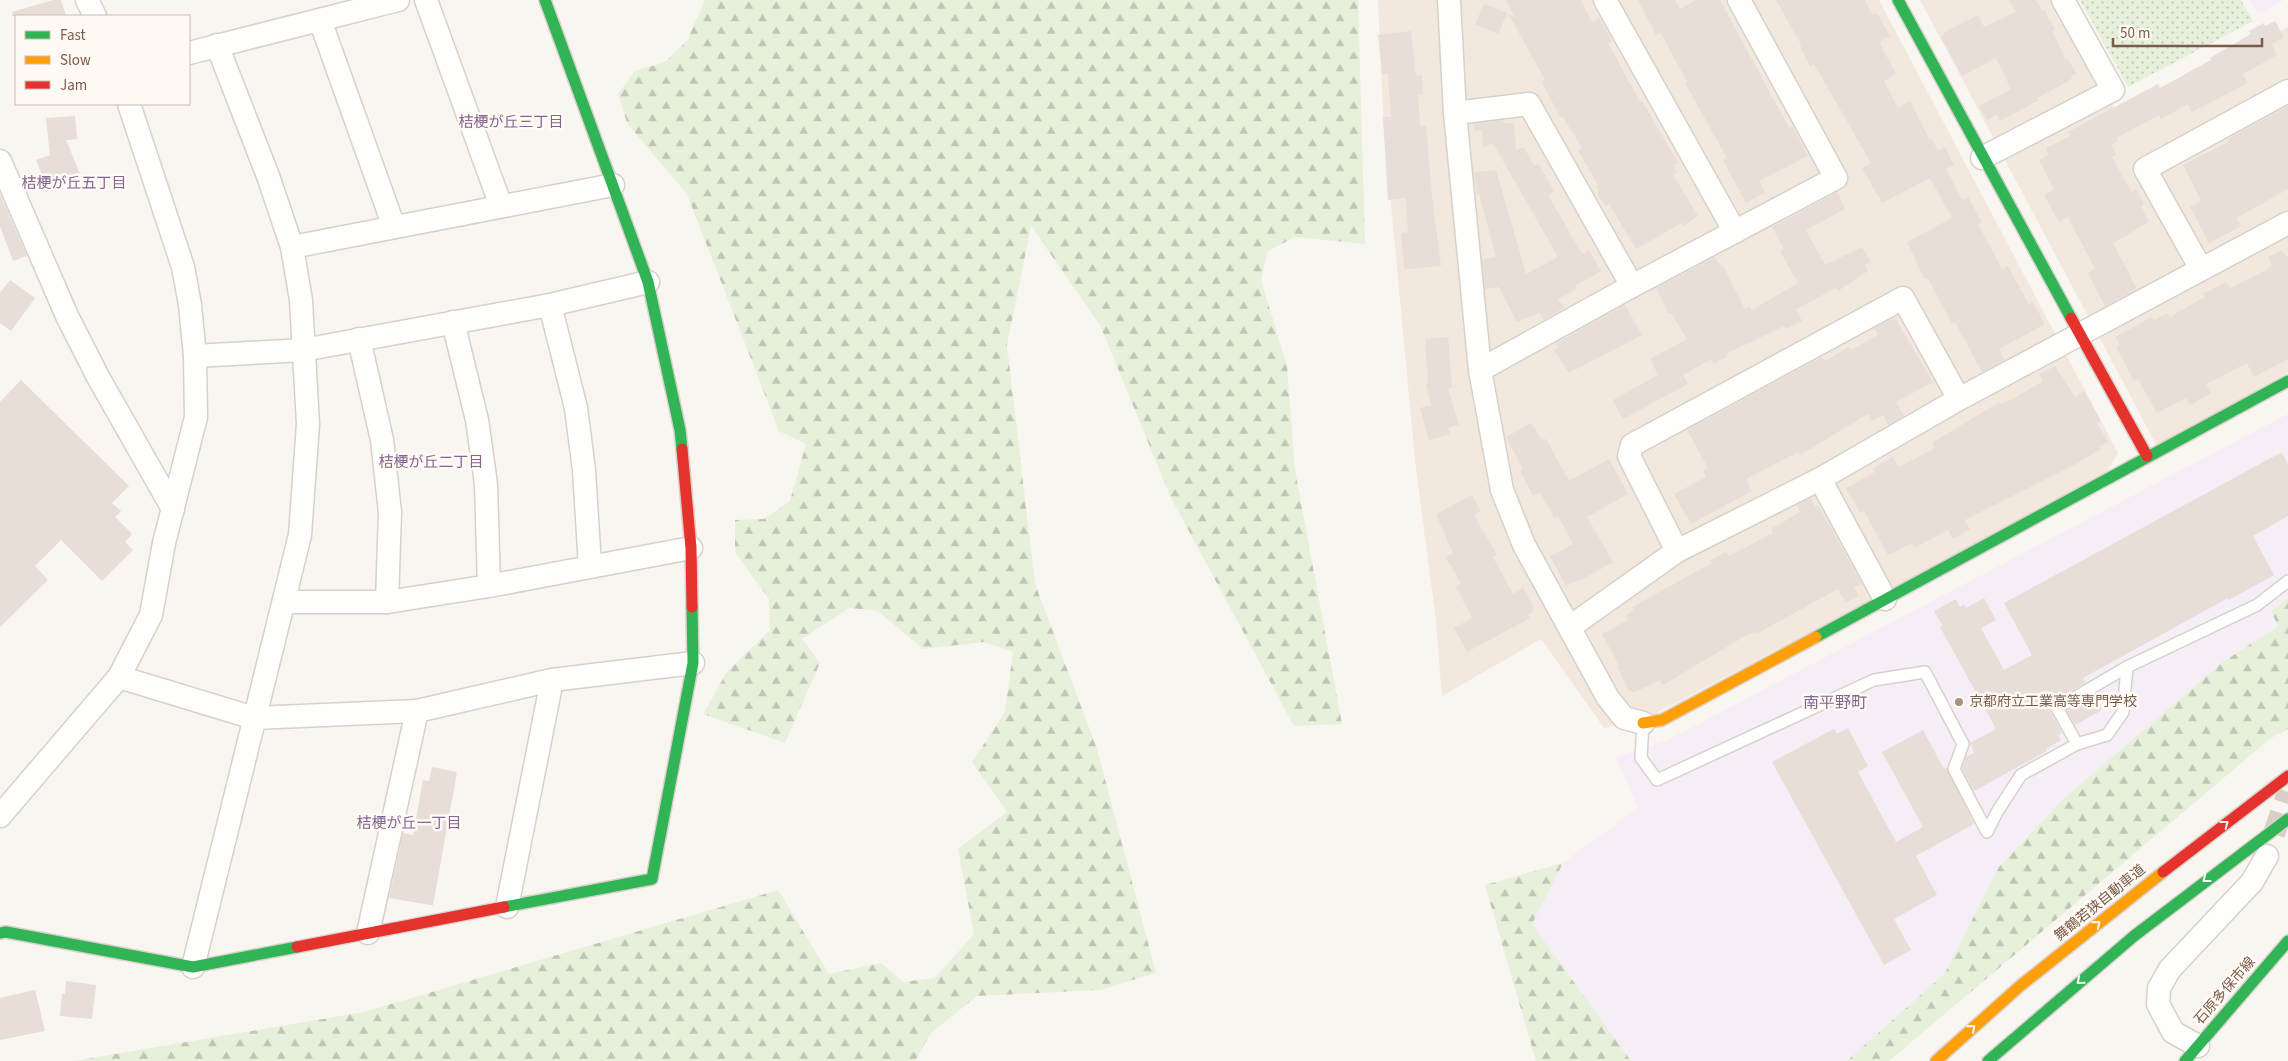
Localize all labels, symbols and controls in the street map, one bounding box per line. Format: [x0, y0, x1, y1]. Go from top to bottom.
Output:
legend [15, 15, 190, 105]
scale bar [2113, 15, 2262, 47]
text: 50 m [2120, 23, 2150, 44]
text: Fast [60, 25, 86, 46]
text: Slow [60, 50, 91, 71]
text: Jam [60, 75, 87, 96]
district label: 桔梗が丘三丁目 [458, 112, 564, 133]
district label: 桔梗が丘五丁目 [21, 173, 127, 194]
district label: 桔梗が丘二丁目 [378, 452, 484, 473]
district label: 南平野町 [1803, 692, 1867, 714]
place label: 京都府立工業高等専門学校 [1969, 692, 2137, 712]
marker: 京都府立工業高等専門学校 [1953, 696, 1965, 708]
district label: 桔梗が丘一丁目 [356, 813, 462, 834]
one-way arrow [2219, 822, 2228, 830]
street label: 舞鶴若狭自動車道 [2050, 860, 2150, 946]
one-way arrow [2203, 873, 2212, 882]
one-way arrow [2091, 921, 2100, 930]
street label: 石原多保市線 [2190, 953, 2260, 1029]
one-way arrow [2077, 975, 2086, 984]
one-way arrow [1966, 1025, 1975, 1034]

